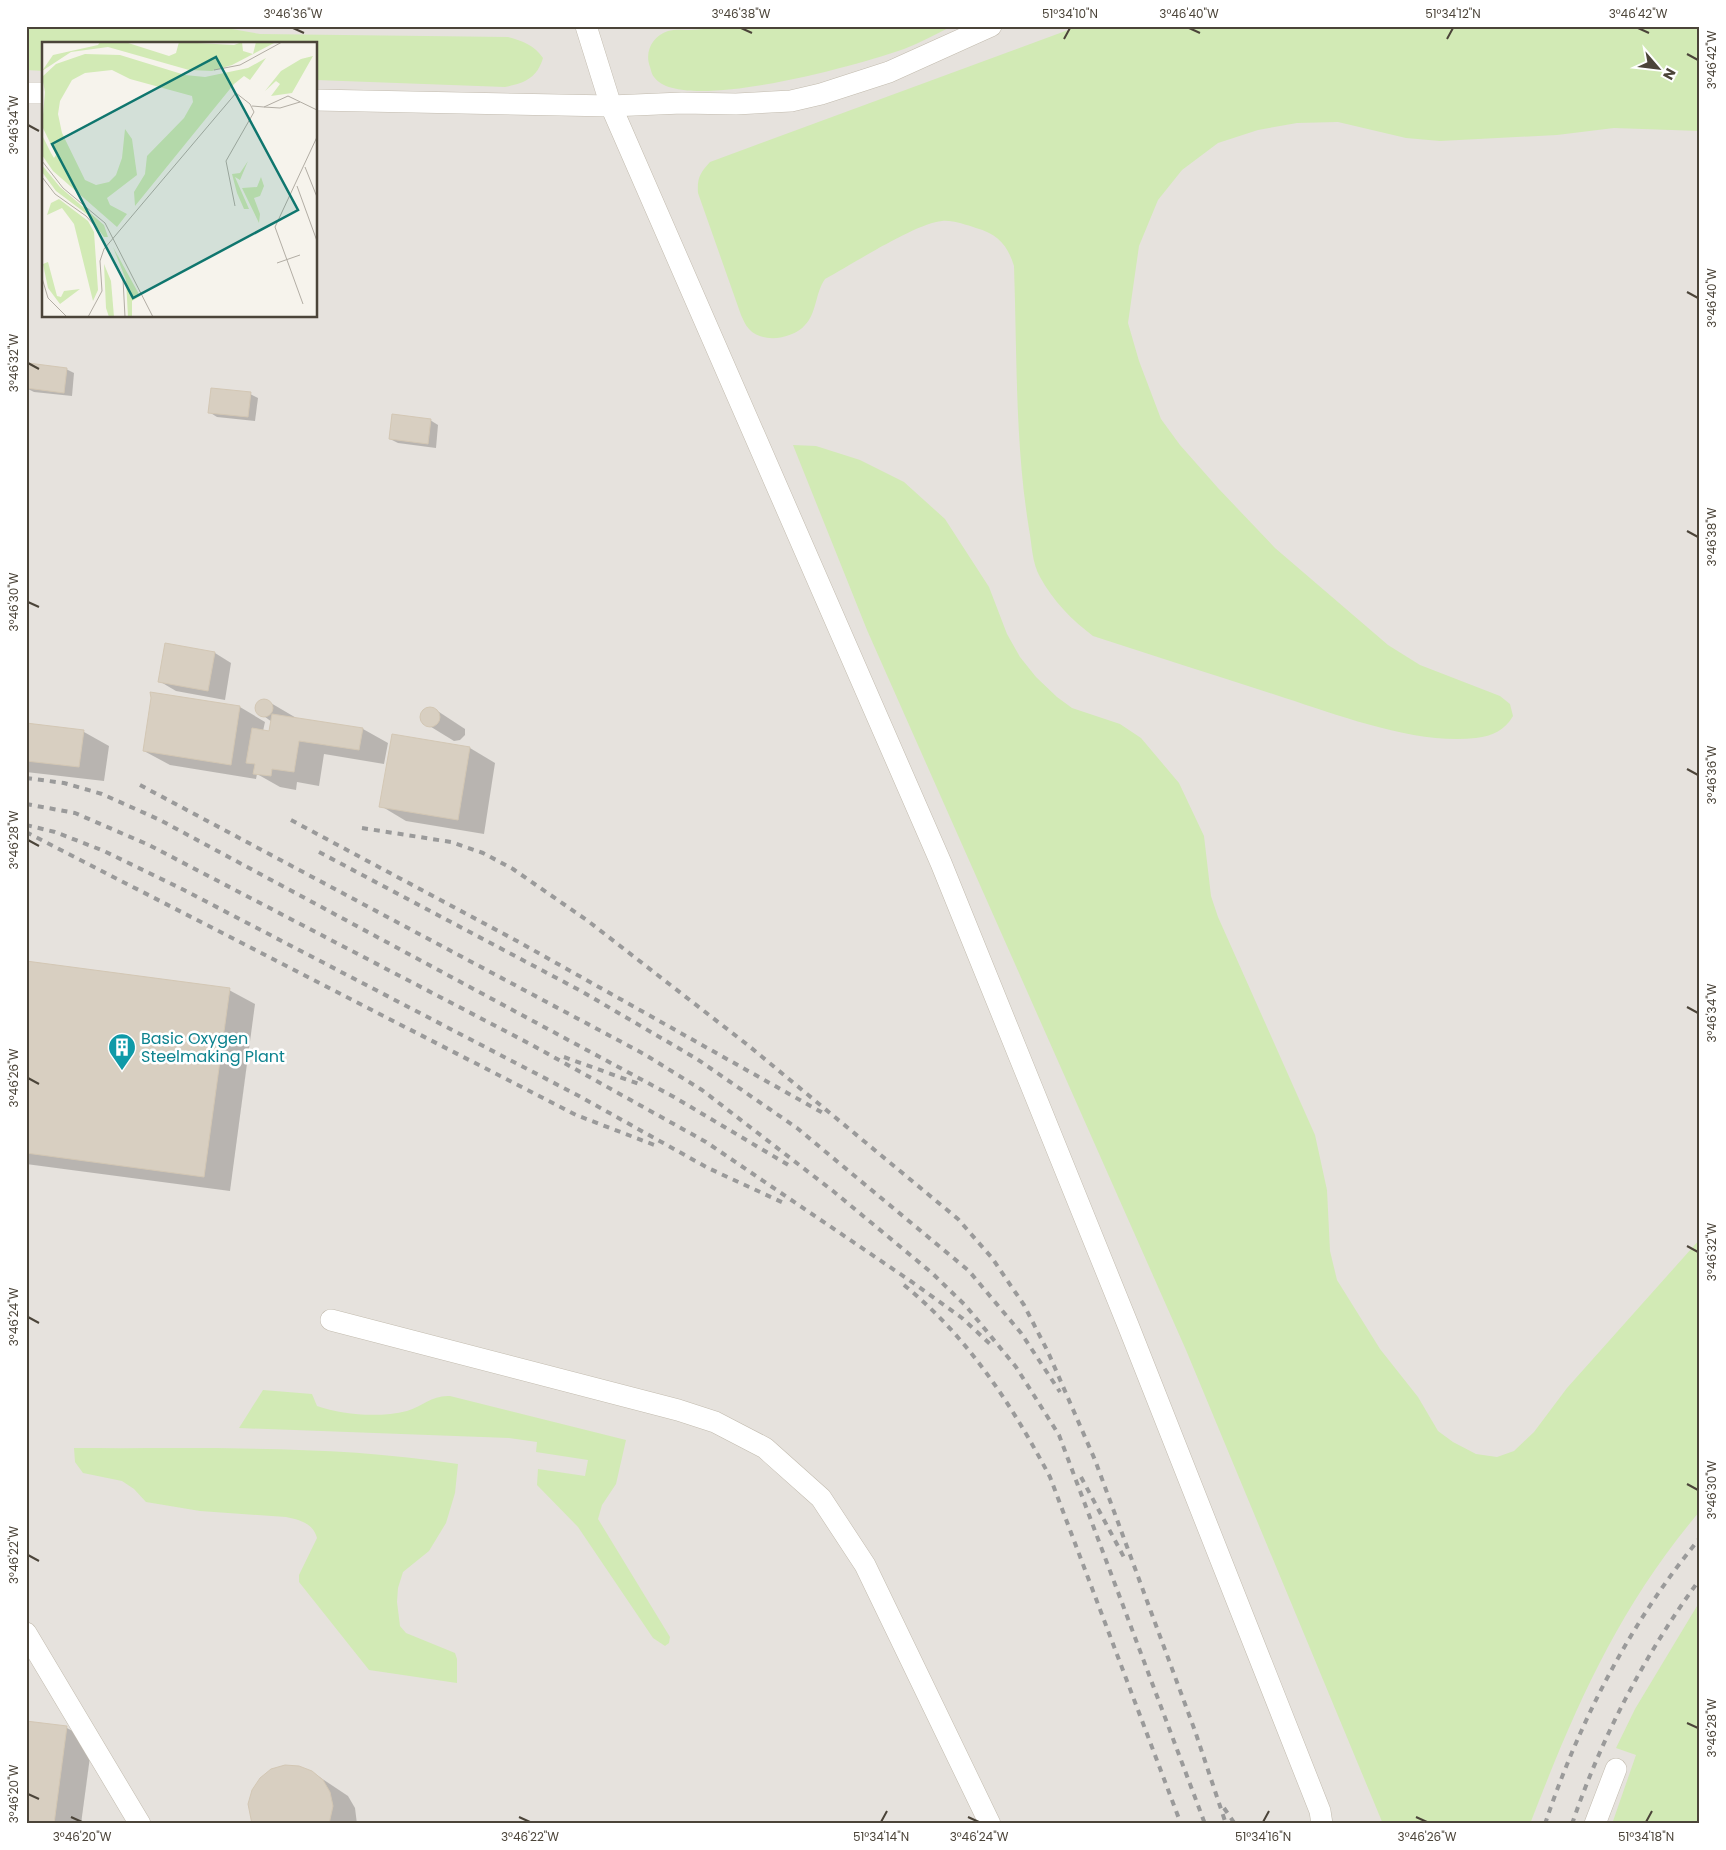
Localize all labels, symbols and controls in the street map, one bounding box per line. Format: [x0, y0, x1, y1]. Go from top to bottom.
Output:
text: 3°46'36"W [264, 5, 323, 22]
text: 3°46'38"W [712, 5, 771, 22]
text: 51°34'10"N [1042, 5, 1098, 22]
text: 3°46'40"W [1159, 5, 1219, 22]
text: 51°34'12"N [1425, 5, 1481, 22]
text: 3°46'42"W [1609, 5, 1668, 22]
text: 3°46'42"W [1703, 30, 1720, 89]
inset map [42, 42, 318, 318]
north arrow [1634, 42, 1684, 92]
text: N [1658, 65, 1681, 83]
text: 3°46'34"W [5, 95, 22, 154]
text: 3°46'40"W [1703, 268, 1720, 328]
text: 3°46'32"W [5, 334, 22, 392]
text: 3°46'38"W [1703, 507, 1720, 566]
text: 3°46'30"W [5, 572, 22, 631]
text: 3°46'36"W [1703, 745, 1720, 804]
text: 3°46'28"W [5, 810, 22, 869]
text: 3°46'34"W [1703, 983, 1720, 1042]
place label: Basic Oxygen Steelmaking Plant [141, 1027, 285, 1068]
building icon: Basic Oxygen Steelmaking Plant [107, 1032, 137, 1071]
text: 3°46'26"W [5, 1048, 22, 1107]
text: 3°46'32"W [1703, 1223, 1720, 1281]
text: 3°46'24"W [5, 1287, 22, 1346]
text: 3°46'30"W [1703, 1460, 1720, 1519]
text: 3°46'22"W [5, 1526, 22, 1584]
text: 3°46'28"W [1703, 1698, 1720, 1757]
text: 3°46'20"W [5, 1764, 22, 1823]
text: 3°46'20"W [53, 1828, 112, 1845]
text: 3°46'22"W [501, 1828, 559, 1845]
text: 51°34'14"N [853, 1828, 909, 1845]
text: 3°46'24"W [950, 1828, 1009, 1845]
text: 51°34'16"N [1235, 1828, 1291, 1845]
text: 3°46'26"W [1398, 1828, 1457, 1845]
text: 51°34'18"N [1618, 1828, 1674, 1845]

